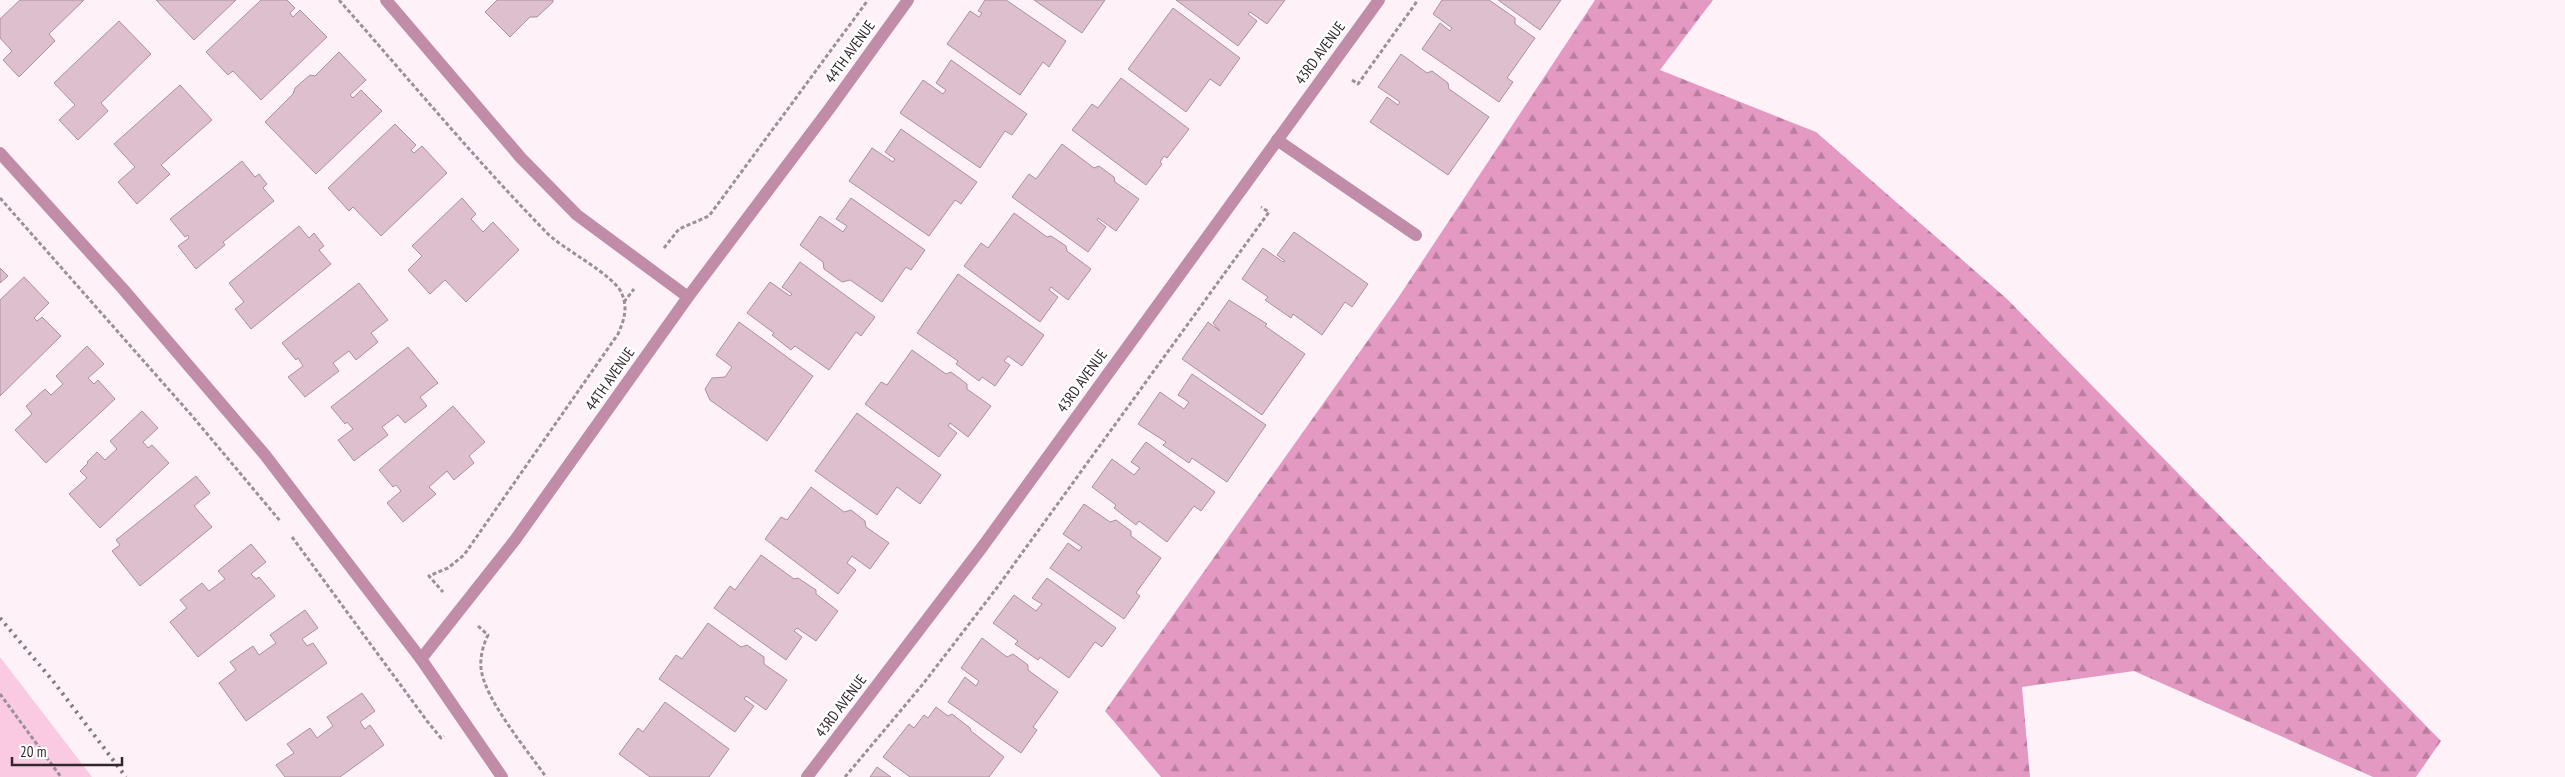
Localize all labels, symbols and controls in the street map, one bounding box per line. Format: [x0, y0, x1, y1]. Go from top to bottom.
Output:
street label: 44TH AVENUE [820, 16, 879, 87]
street label: 43RD AVENUE [1290, 17, 1349, 88]
street label: 44TH AVENUE [581, 343, 638, 414]
street label: 43RD AVENUE [1052, 345, 1111, 416]
street label: 43RD AVENUE [811, 671, 870, 741]
scale bar [12, 734, 122, 766]
text: 20 m [20, 742, 46, 761]

